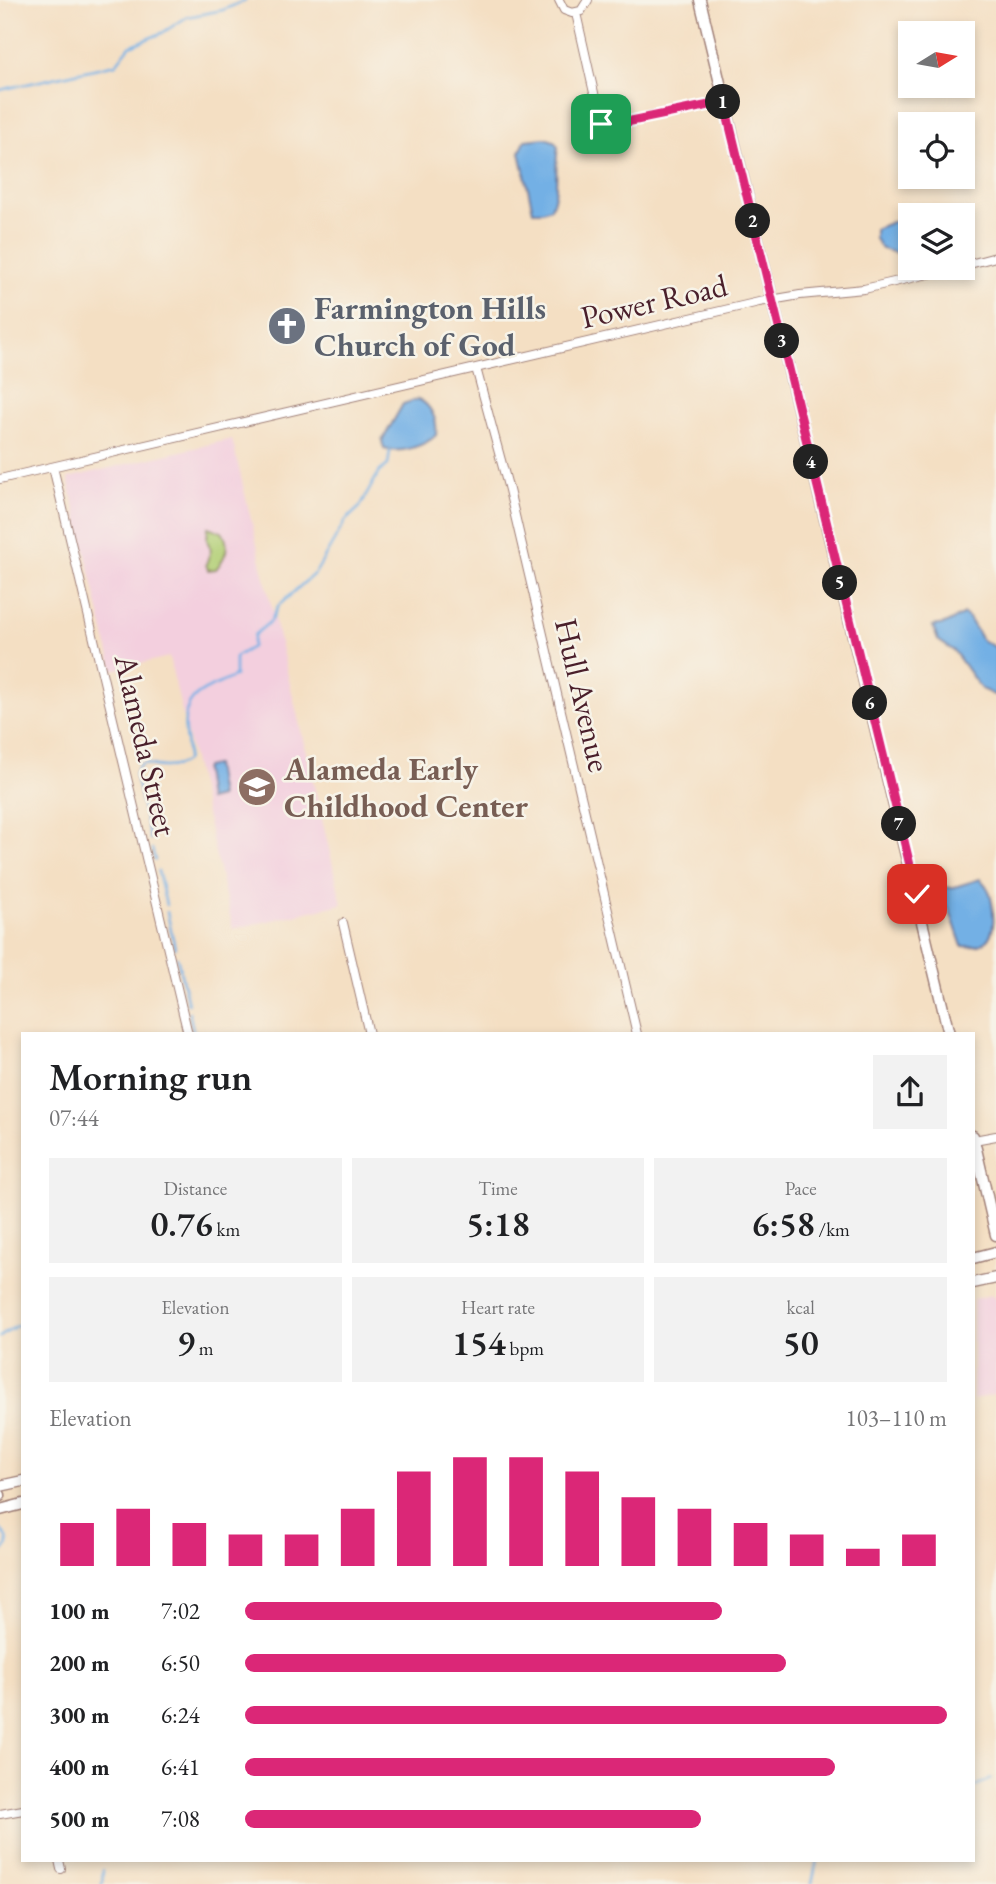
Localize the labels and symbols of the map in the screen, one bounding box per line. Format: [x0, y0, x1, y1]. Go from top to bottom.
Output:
north arrow [898, 21, 975, 98]
pin: 1 [706, 84, 740, 119]
pin [571, 94, 631, 154]
pin: 2 [736, 204, 770, 238]
street label: Power Road [577, 264, 732, 338]
place label: Farmington Hills Church of God [314, 287, 546, 366]
church icon: Farmington Hills Church of God [266, 305, 308, 347]
pin: 3 [764, 324, 800, 358]
pin: 4 [794, 444, 828, 480]
pin: 5 [822, 566, 858, 600]
street label: Hull Avenue [545, 614, 621, 776]
street label: Alameda Street [104, 649, 187, 840]
pin: 6 [852, 686, 888, 720]
place label: Alameda Early Childhood Center [283, 748, 529, 827]
school or university icon: Alameda Early Childhood Center [236, 766, 278, 808]
pin: 7 [881, 806, 916, 842]
pin [887, 864, 947, 924]

